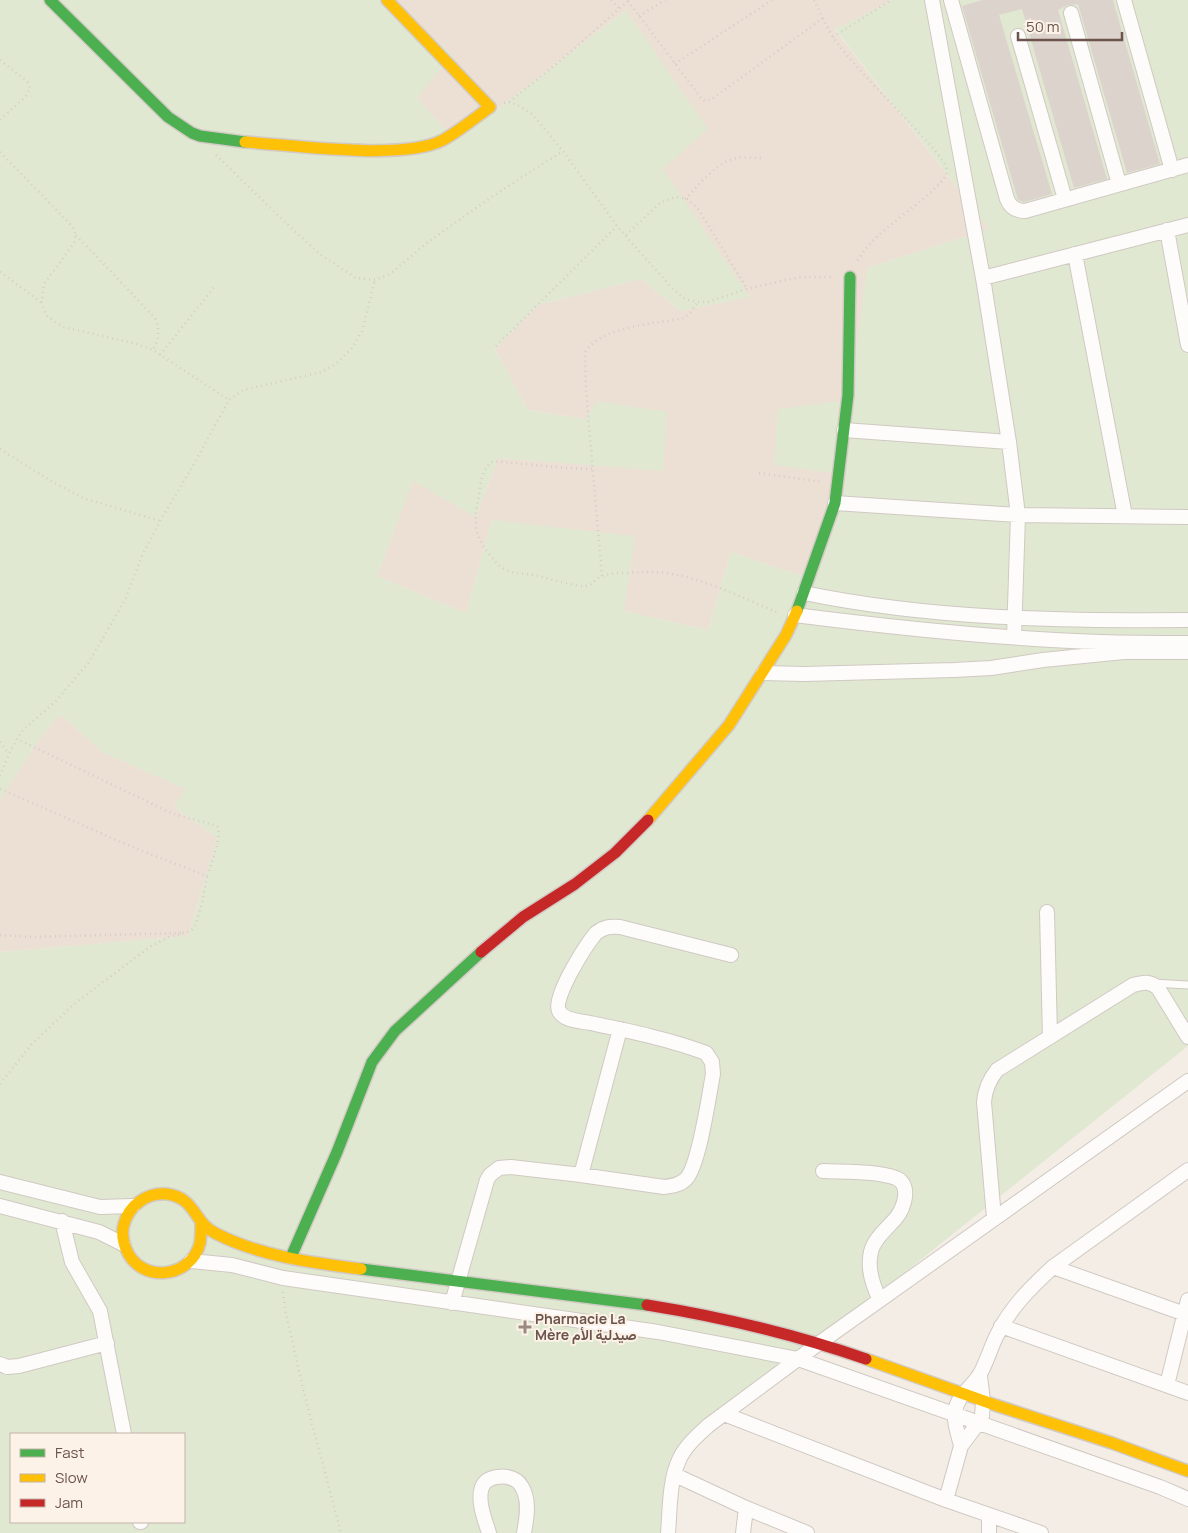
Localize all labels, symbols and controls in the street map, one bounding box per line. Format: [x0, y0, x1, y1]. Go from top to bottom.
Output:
scale bar [1018, 10, 1122, 42]
text: 50 m [1026, 16, 1060, 37]
place label: Pharmacie La Mère صيدلية الأم [535, 1309, 637, 1344]
marker: Pharmacie La Mère صيدلية الأم [519, 1321, 531, 1333]
legend [10, 1433, 185, 1523]
text: Fast [55, 1442, 84, 1463]
text: Slow [55, 1467, 88, 1488]
text: Jam [55, 1492, 83, 1513]

